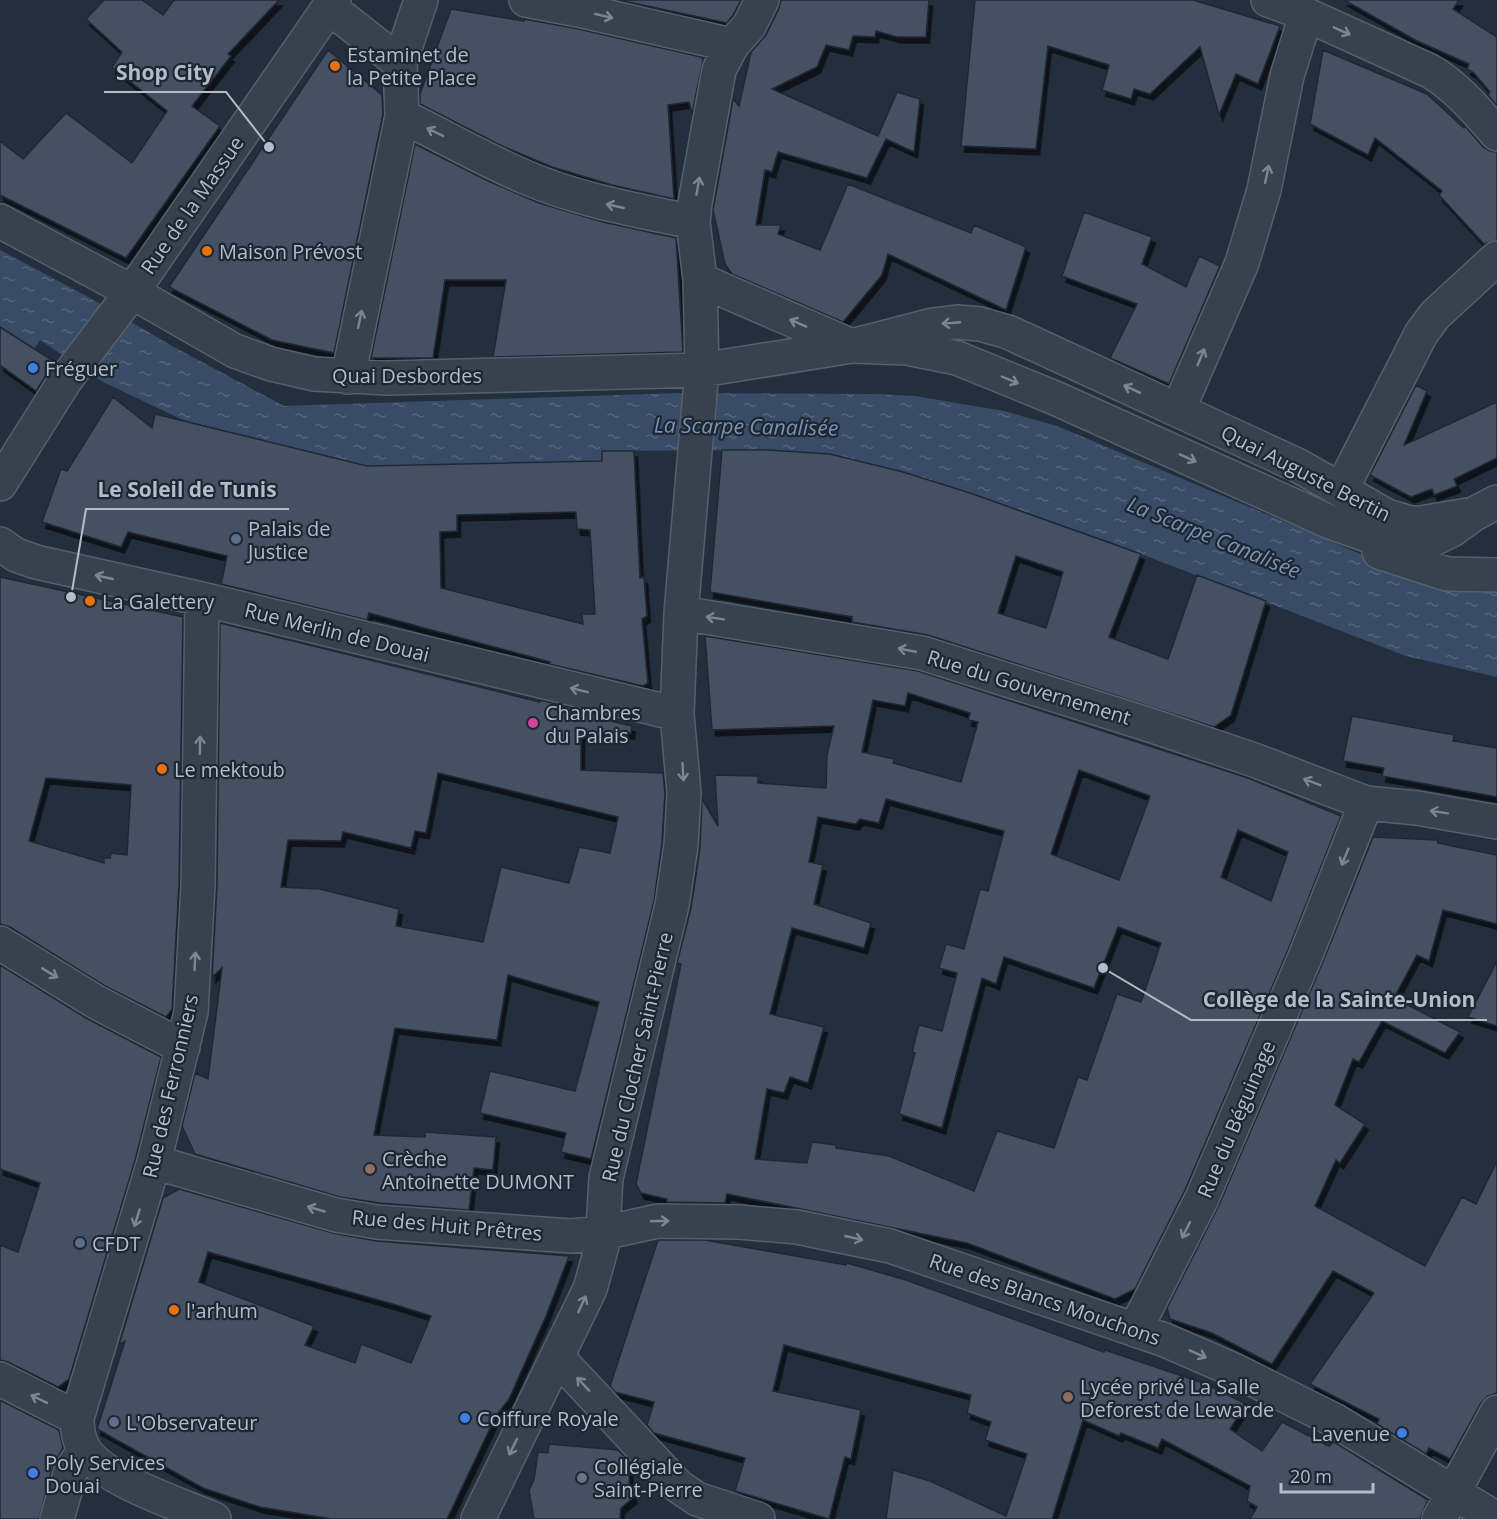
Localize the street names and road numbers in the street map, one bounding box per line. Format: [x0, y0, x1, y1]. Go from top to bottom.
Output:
street label: Rue de la Massue [134, 131, 250, 279]
street label: Quai Desbordes [332, 362, 482, 389]
street label: Quai Auguste Bertin [1217, 419, 1395, 527]
street label: Rue Merlin de Douai [242, 596, 432, 668]
street label: Rue du Gouvernement [924, 643, 1134, 731]
street label: Rue du Clocher Saint-Pierre [595, 929, 679, 1185]
street label: Rue des Ferronniers [136, 992, 204, 1180]
street label: Rue du Béguinage [1191, 1036, 1281, 1202]
street label: Rue des Huit Prêtres [351, 1203, 543, 1247]
street label: Rue des Blancs Mouchons [926, 1247, 1164, 1351]

